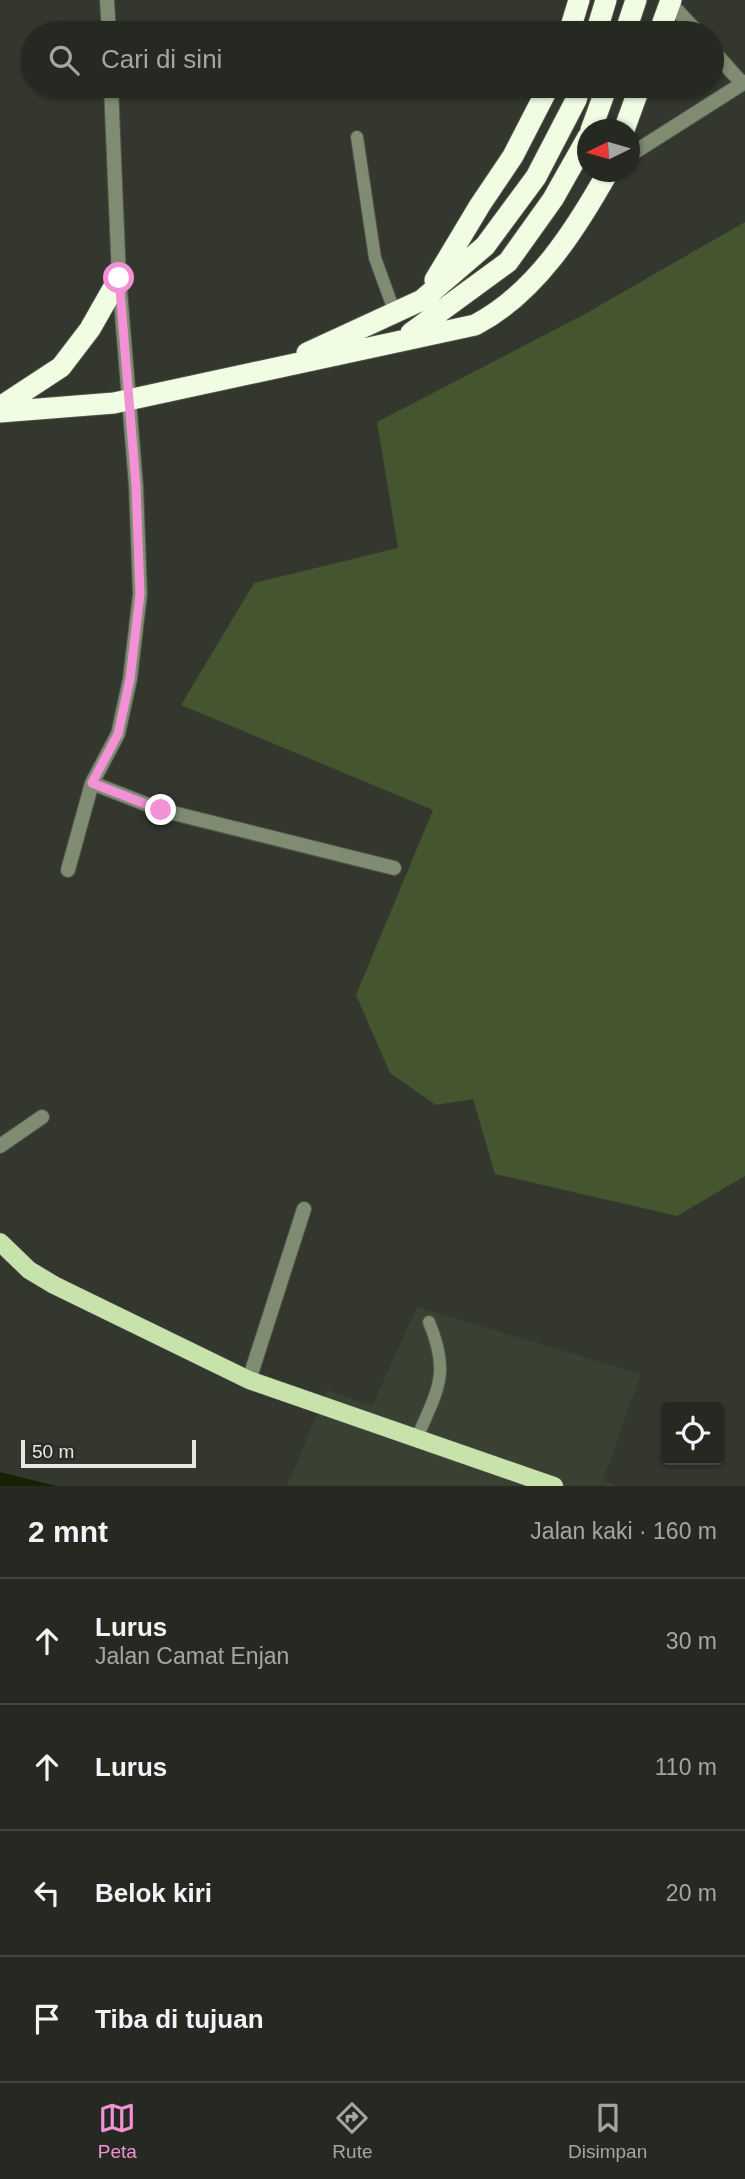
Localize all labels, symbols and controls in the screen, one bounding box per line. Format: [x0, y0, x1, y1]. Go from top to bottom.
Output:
search box [21, 21, 724, 98]
icon: search [45, 41, 83, 79]
text: Cari di sini [101, 44, 222, 74]
north arrow [577, 119, 640, 182]
route start [103, 262, 134, 293]
route end [145, 794, 176, 825]
map controls [661, 1402, 724, 1465]
button: locate [661, 1402, 724, 1465]
scale bar [21, 1437, 196, 1469]
text: 50 m [32, 1441, 74, 1462]
text: 2 mnt [28, 1515, 108, 1548]
text: Jalan kaki · 160 m [530, 1518, 717, 1544]
text: Lurus [95, 1612, 167, 1642]
icon: ahead [28, 1622, 66, 1660]
text: 30 m [666, 1628, 717, 1654]
text: Jalan Camat Enjan [95, 1643, 289, 1669]
icon: ahead [28, 1748, 66, 1786]
text: Lurus [95, 1752, 167, 1782]
text: 110 m [655, 1754, 717, 1780]
icon: left [28, 1874, 66, 1912]
text: Belok kiri [95, 1878, 212, 1908]
text: 20 m [666, 1880, 717, 1906]
icon: arrive [28, 2000, 66, 2038]
text: Tiba di tujuan [95, 2004, 264, 2034]
tab: Peta [98, 2099, 137, 2163]
tab: Rute [332, 2099, 373, 2163]
tab: Disimpan [568, 2099, 647, 2163]

